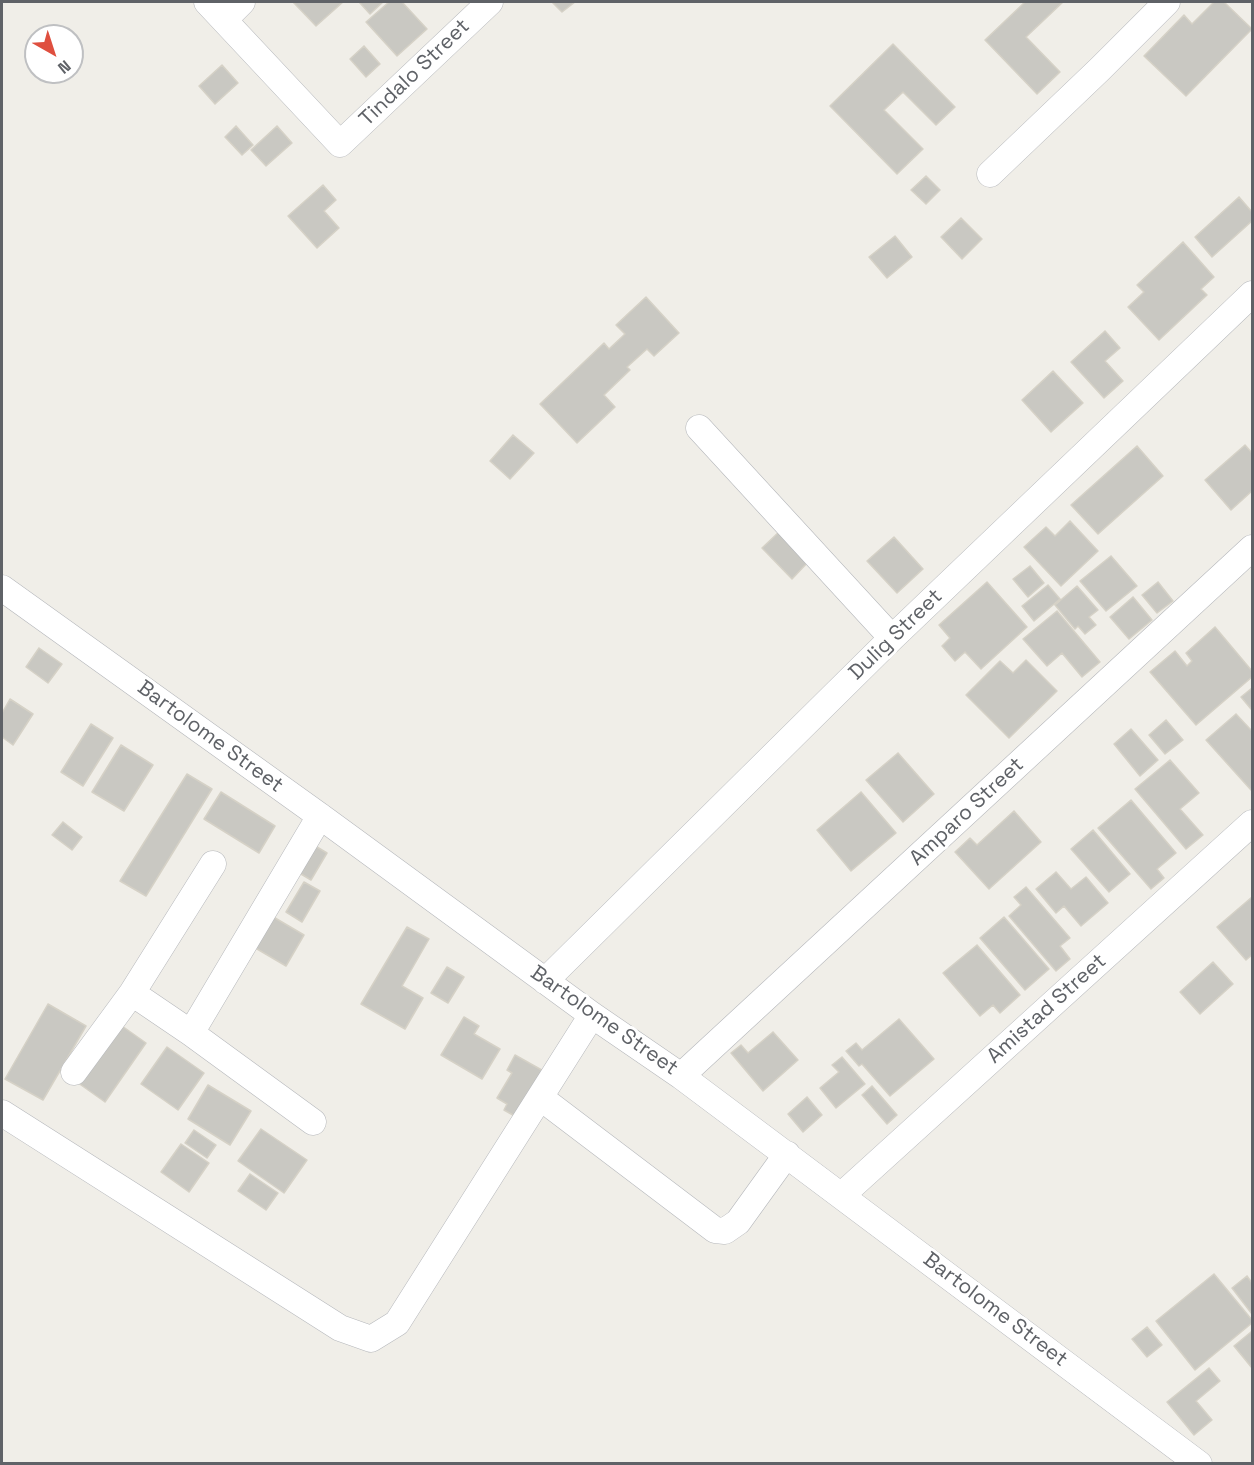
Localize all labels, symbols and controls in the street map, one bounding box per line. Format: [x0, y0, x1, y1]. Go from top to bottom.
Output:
street label: Tindalo Street [355, 14, 475, 132]
north arrow [24, 24, 84, 84]
text: N [54, 55, 75, 78]
street label: Dulig Street [844, 584, 948, 686]
street label: Bartolome Street [132, 676, 288, 798]
street label: Amparo Street [905, 753, 1029, 871]
street label: Amistad Street [982, 949, 1112, 1069]
street label: Bartolome Street [525, 961, 683, 1081]
street label: Bartolome Street [918, 1247, 1072, 1373]

